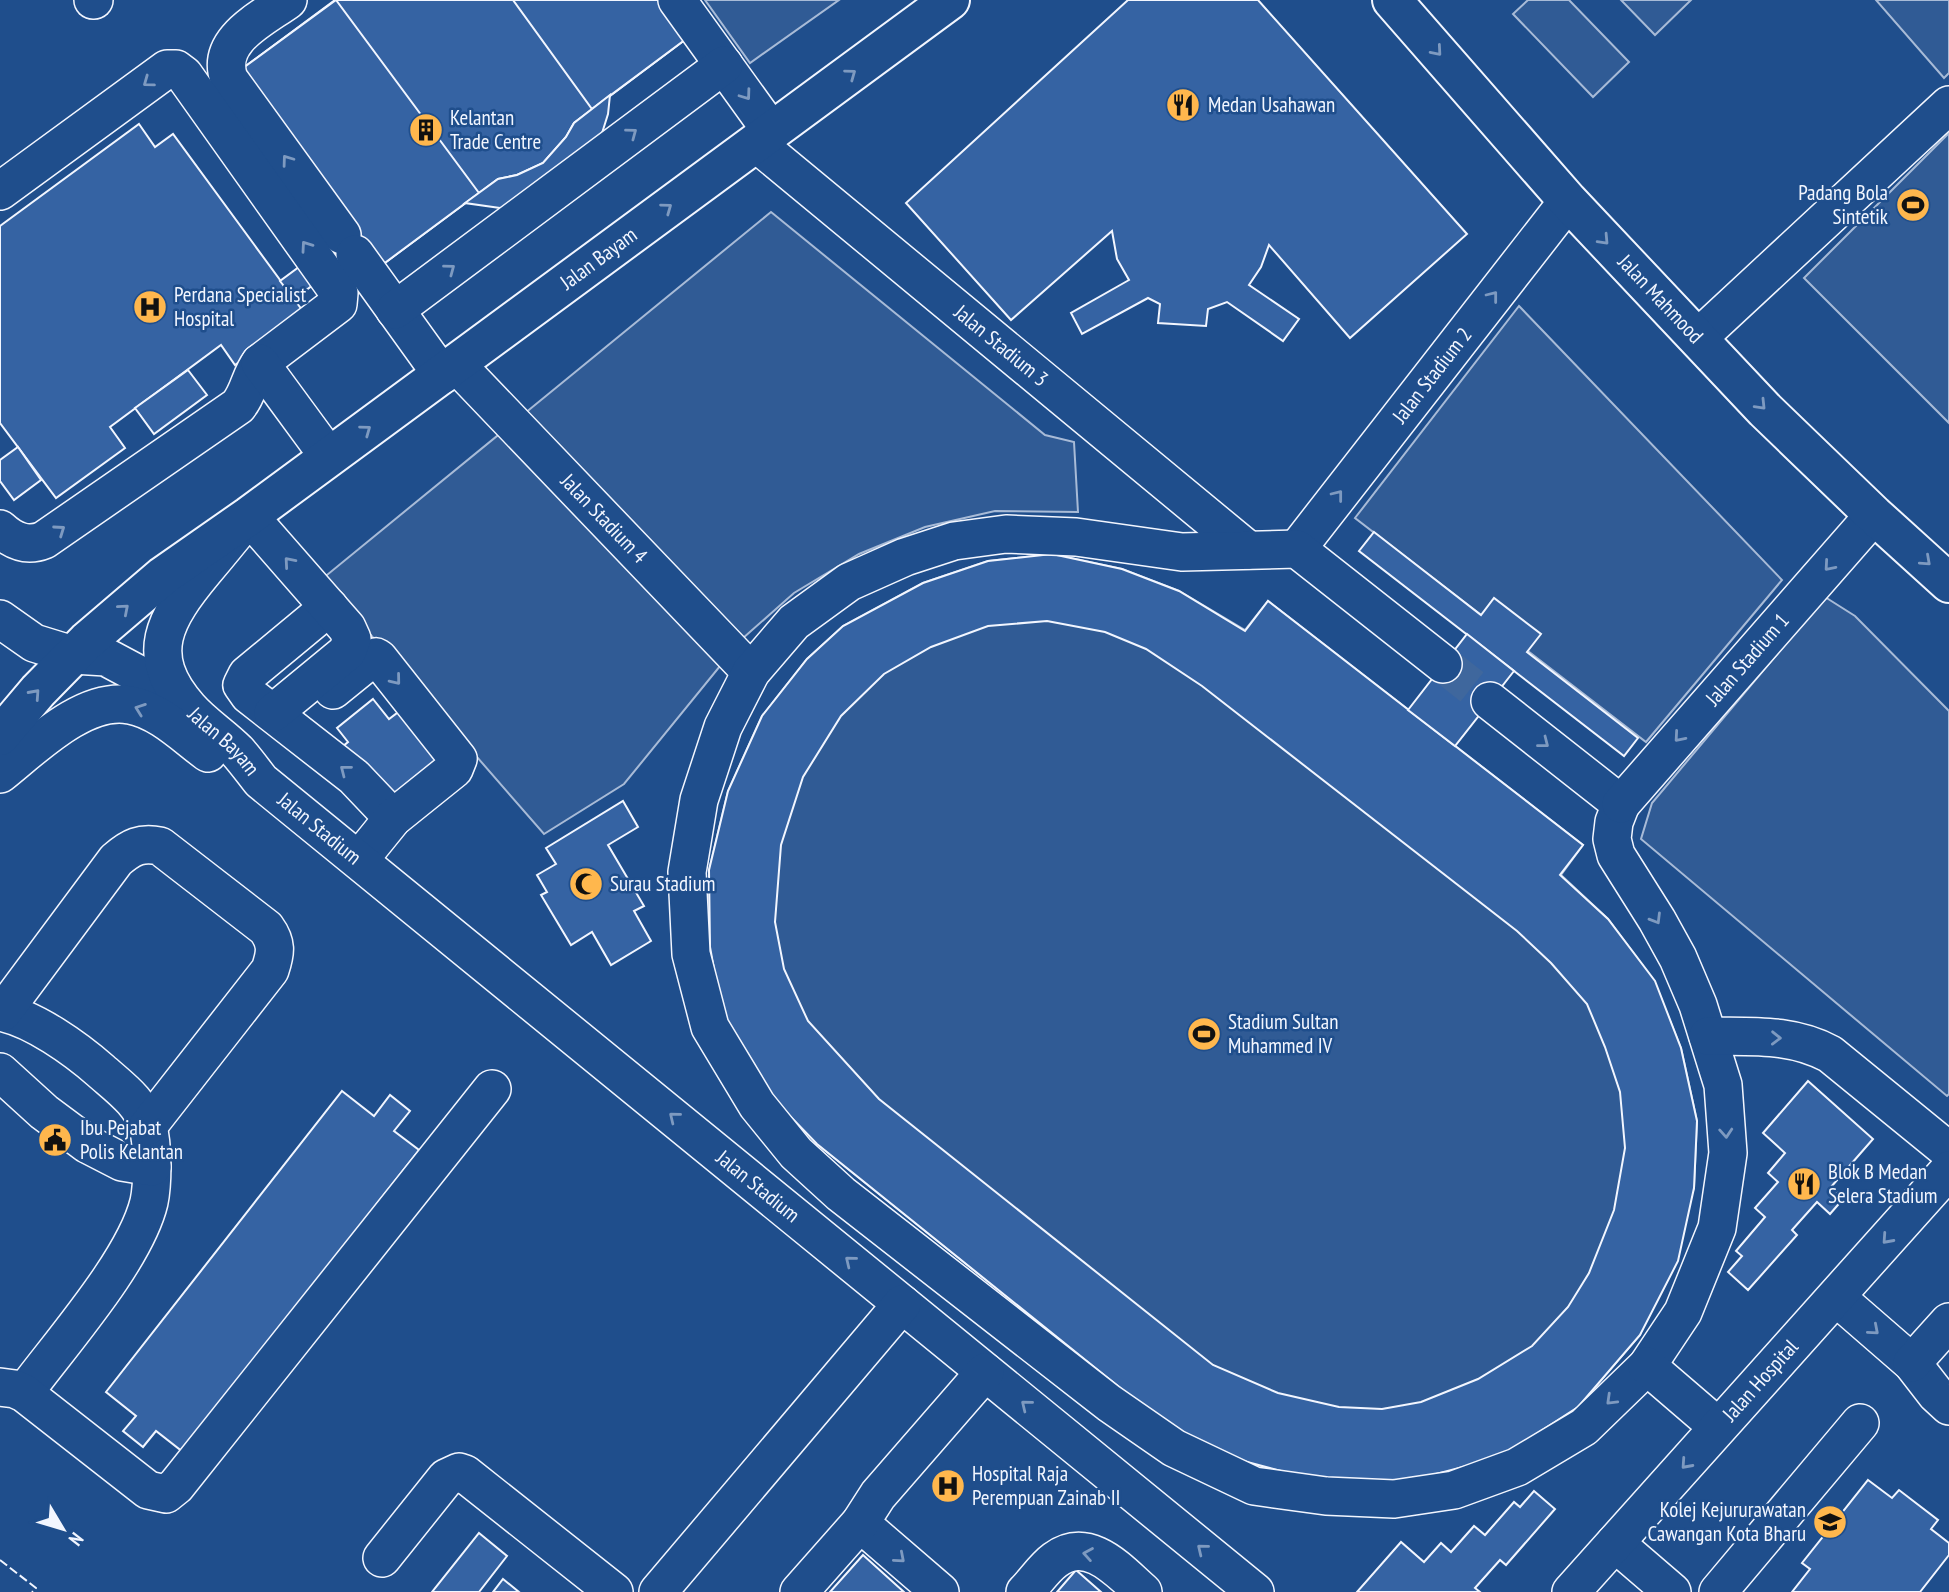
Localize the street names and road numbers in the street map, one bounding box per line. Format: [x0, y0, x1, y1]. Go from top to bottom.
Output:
street label: Jalan Bayam [554, 221, 642, 296]
street label: Jalan Mahmood [1612, 248, 1709, 349]
street label: Jalan Stadium 3 [948, 298, 1054, 392]
street label: Jalan Stadium 2 [1385, 322, 1477, 429]
street label: Jalan Stadium 4 [555, 467, 654, 569]
street label: Jalan Stadium 1 [1699, 607, 1795, 712]
street label: Jalan Bayam [182, 700, 266, 781]
street label: Jalan Stadium [272, 786, 367, 870]
street label: Jalan Stadium [710, 1143, 806, 1228]
street label: Jalan Hospital [1716, 1334, 1804, 1427]

